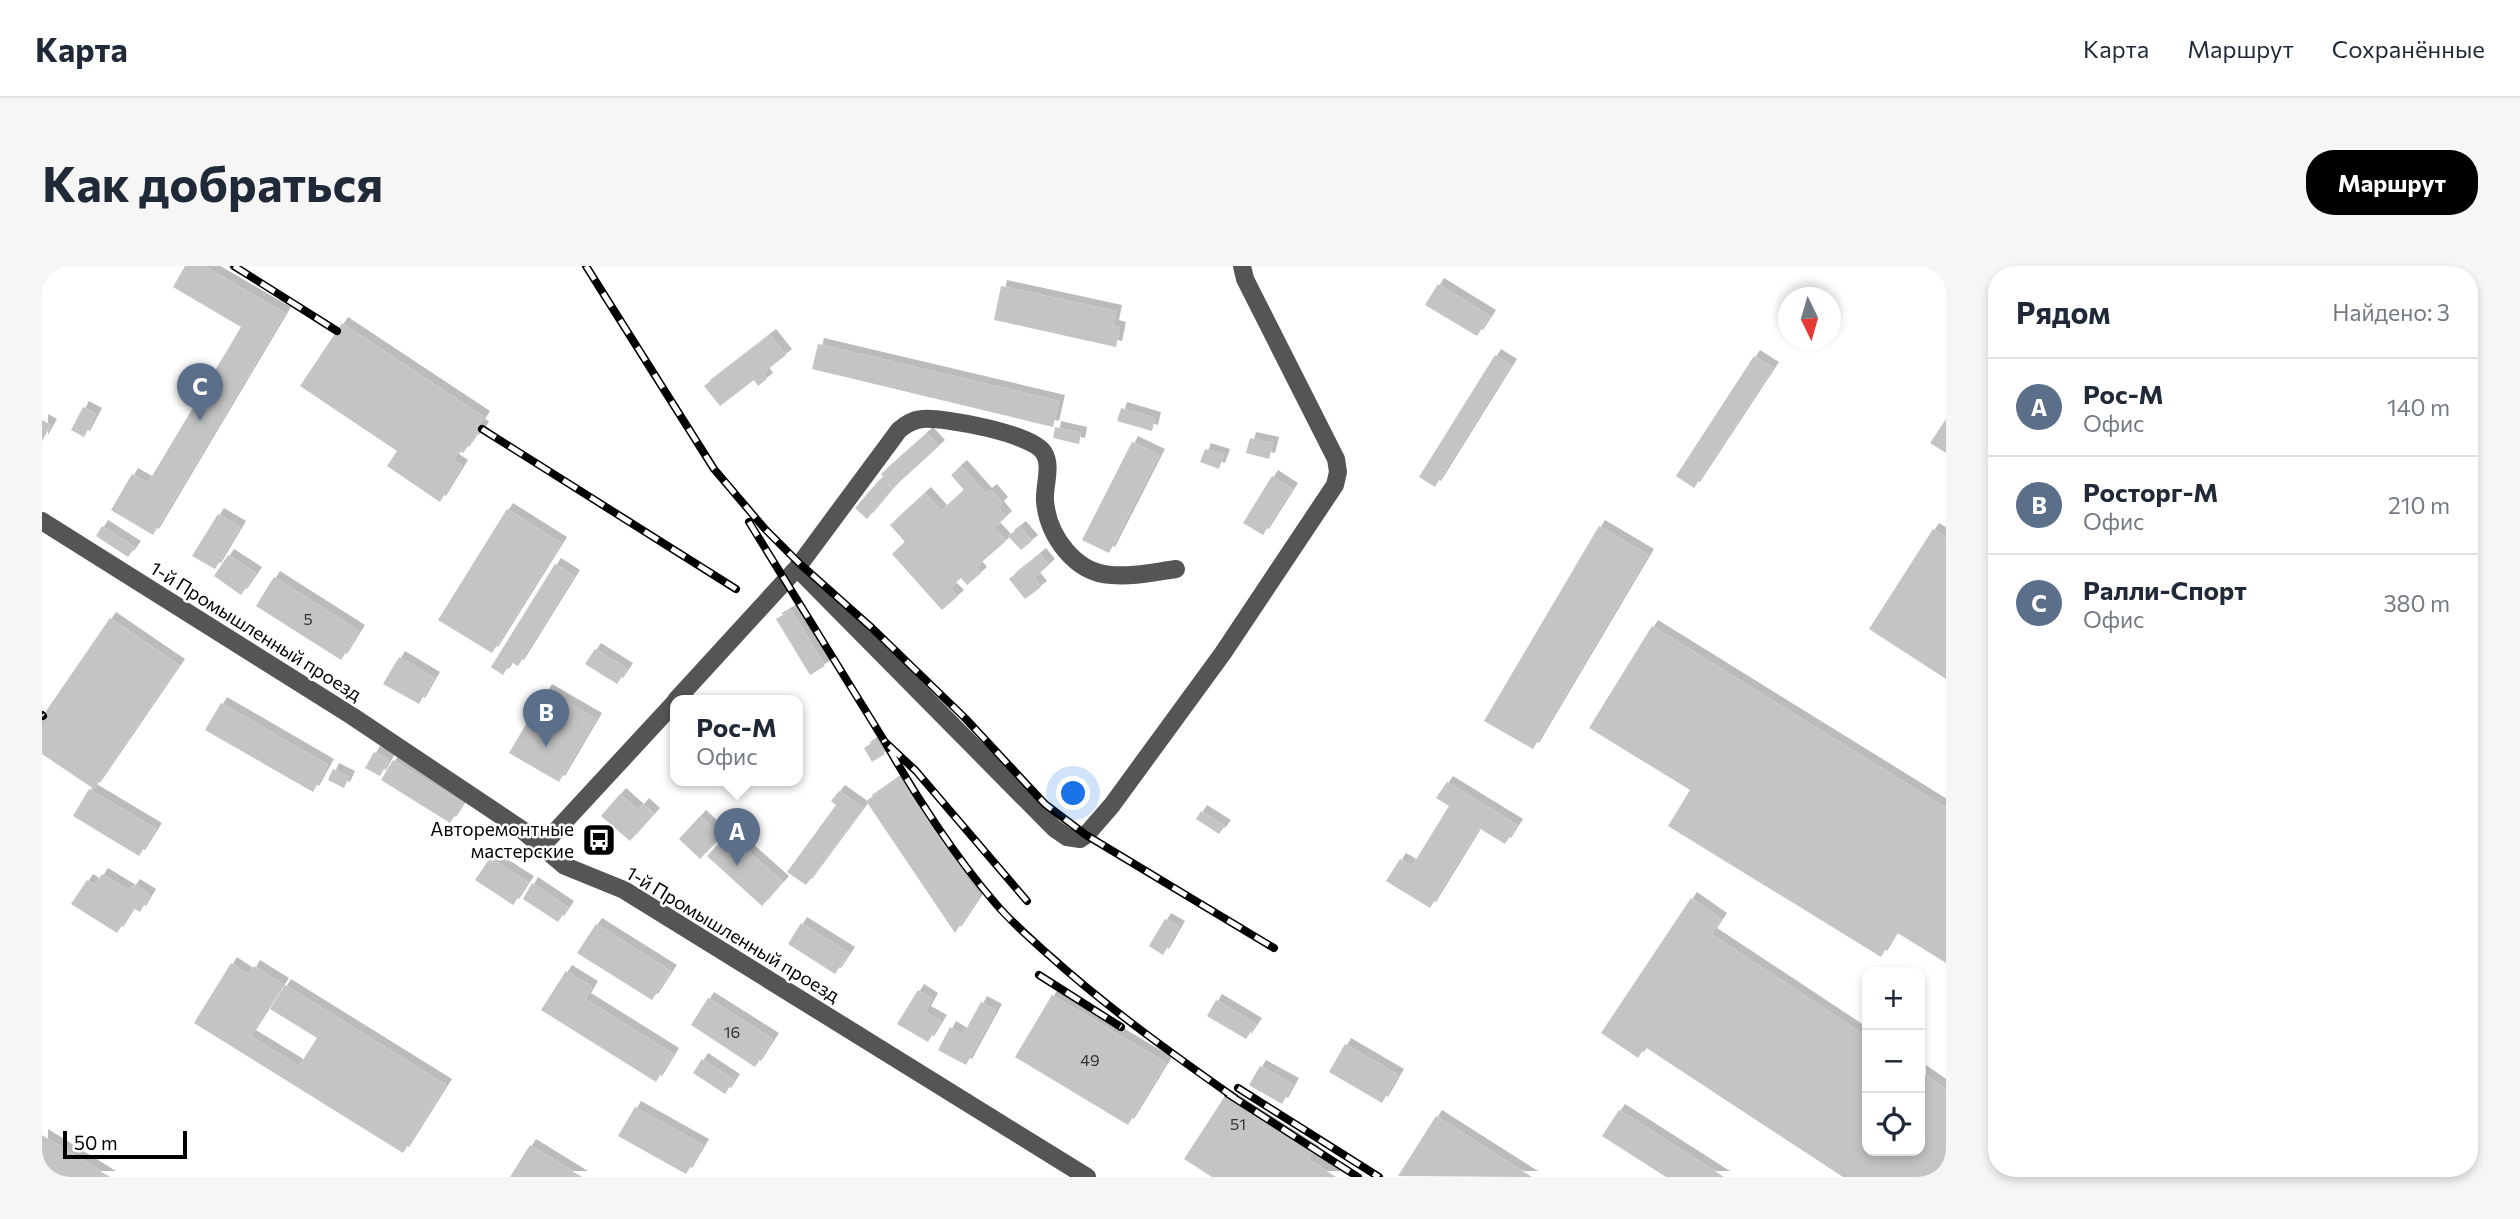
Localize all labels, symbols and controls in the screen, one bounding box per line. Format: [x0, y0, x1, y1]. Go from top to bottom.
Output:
text: Карта [35, 28, 128, 69]
text: Карта [2083, 34, 2149, 63]
text: Маршрут [2187, 34, 2294, 63]
text: Сохранённые [2332, 34, 2485, 63]
button: Маршрут [2306, 150, 2478, 215]
text: Как добраться [42, 152, 383, 212]
north arrow [1778, 287, 1841, 350]
text: Рядом [2016, 293, 2110, 330]
text: Найдено: 3 [2332, 298, 2450, 326]
pin: C [177, 363, 223, 421]
text: Рос-М [2083, 378, 2164, 409]
text: A [2031, 393, 2047, 421]
text: 140 m [2387, 393, 2450, 421]
text: Офис [2083, 409, 2145, 437]
text: Росторг-М [2083, 476, 2218, 507]
text: B [2031, 491, 2047, 519]
text: 210 m [2388, 491, 2450, 519]
text: Офис [2083, 507, 2145, 535]
street label: 1-й Промышленный проезд [146, 556, 366, 705]
text: Ралли-Спорт [2083, 574, 2247, 605]
text: C [2031, 589, 2047, 617]
text: 380 m [2383, 589, 2450, 617]
text: Офис [2083, 605, 2145, 633]
house number: 5 [303, 609, 313, 628]
pin: B [523, 689, 569, 747]
popup [670, 695, 803, 786]
text: Рос-М [696, 711, 777, 742]
text: Офис [696, 742, 758, 770]
your location [1056, 776, 1090, 810]
pin: A [714, 808, 760, 866]
place label: Авторемонтные мастерские [430, 817, 574, 862]
bus stop icon: Авторемонтные мастерские [580, 821, 618, 859]
street label: 1-й Промышленный проезд [622, 861, 844, 1007]
map controls [1862, 967, 1925, 1156]
button: + [1862, 967, 1925, 1030]
house number: 16 [724, 1022, 740, 1041]
button: − [1862, 1030, 1925, 1093]
house number: 49 [1080, 1050, 1100, 1069]
button: locate [1862, 1093, 1925, 1156]
house number: 51 [1230, 1114, 1246, 1133]
scale bar [63, 1128, 187, 1160]
text: 50 m [74, 1131, 118, 1154]

